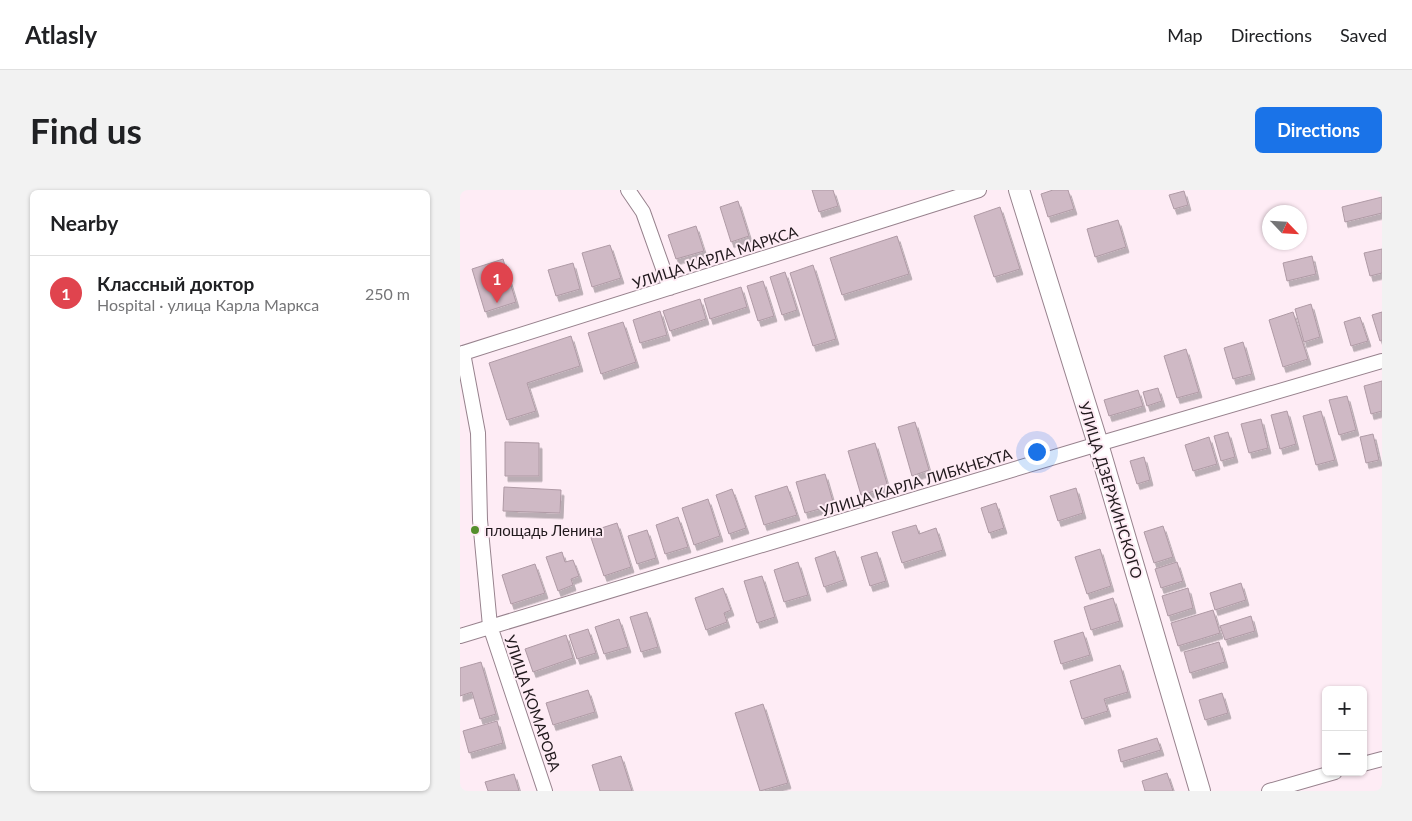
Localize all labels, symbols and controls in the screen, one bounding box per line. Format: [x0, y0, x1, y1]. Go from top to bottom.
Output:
text: Atlasly [25, 20, 97, 49]
text: Map [1167, 24, 1203, 46]
text: Directions [1231, 24, 1312, 46]
text: Saved [1340, 24, 1387, 46]
button: Directions [1255, 107, 1382, 153]
text: Find us [30, 109, 142, 151]
north arrow [1262, 205, 1307, 250]
text: Nearby [50, 210, 118, 235]
street label: УЛИЦА КАРЛА МАРКСА [630, 222, 801, 292]
pin: 1 [481, 262, 513, 303]
text: Классный доктор [97, 272, 254, 295]
text: 1 [61, 284, 71, 303]
text: 250 m [365, 284, 410, 303]
text: Hospital · улица Карла Маркса [97, 295, 319, 314]
street label: УЛИЦА ДЗЕРЖИНСКОГО [1075, 399, 1147, 581]
your location [1024, 439, 1050, 465]
street label: УЛИЦА КАРЛА ЛИБКНЕХТА [818, 444, 1015, 520]
place label: площадь Ленина [485, 521, 603, 539]
marker: площадь Ленина [469, 524, 481, 536]
street label: УЛИЦА КОМАРОВА [501, 633, 565, 774]
map controls [1322, 686, 1367, 776]
button: + [1322, 686, 1367, 731]
button: − [1322, 731, 1367, 776]

